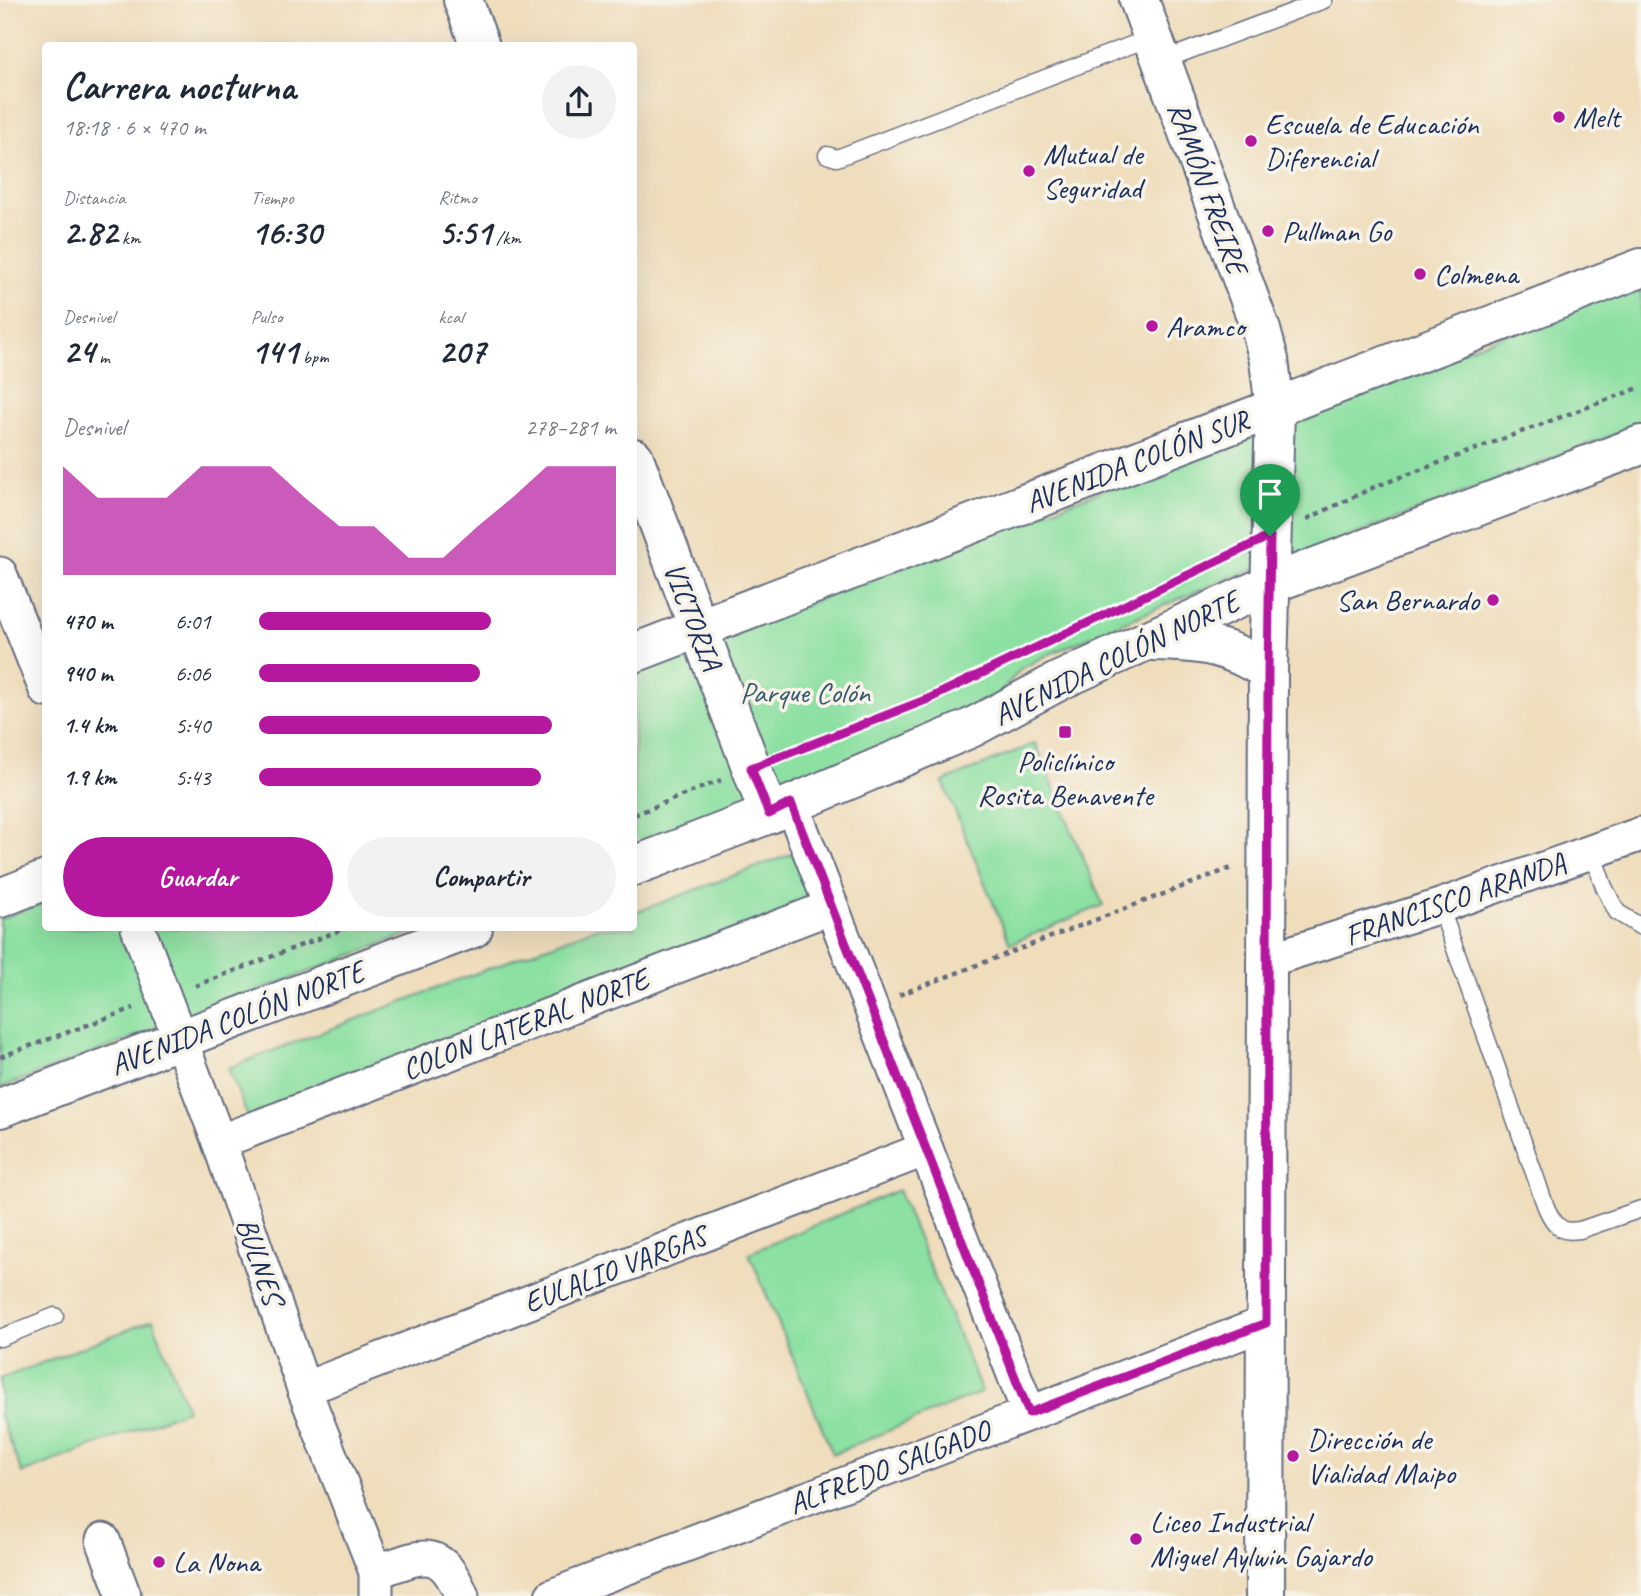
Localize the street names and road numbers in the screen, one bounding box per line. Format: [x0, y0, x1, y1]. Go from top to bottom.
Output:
street label: RAMÓN FREIRE [1159, 97, 1258, 282]
street label: AVENIDA COLÓN SUR [1019, 400, 1256, 521]
street label: VICTORIA [655, 557, 732, 677]
street label: AVENIDA COLÓN NORTE [987, 580, 1248, 734]
street label: FRANCISCO ARANDA [1340, 843, 1571, 955]
street label: AVENIDA COLÓN NORTE [105, 951, 373, 1084]
street label: COLON LATERAL NORTE [397, 958, 657, 1088]
street label: BULNES [228, 1213, 294, 1314]
street label: EULALIO VARGAS [518, 1215, 716, 1321]
street label: ALFREDO SALGADO [783, 1410, 998, 1523]

